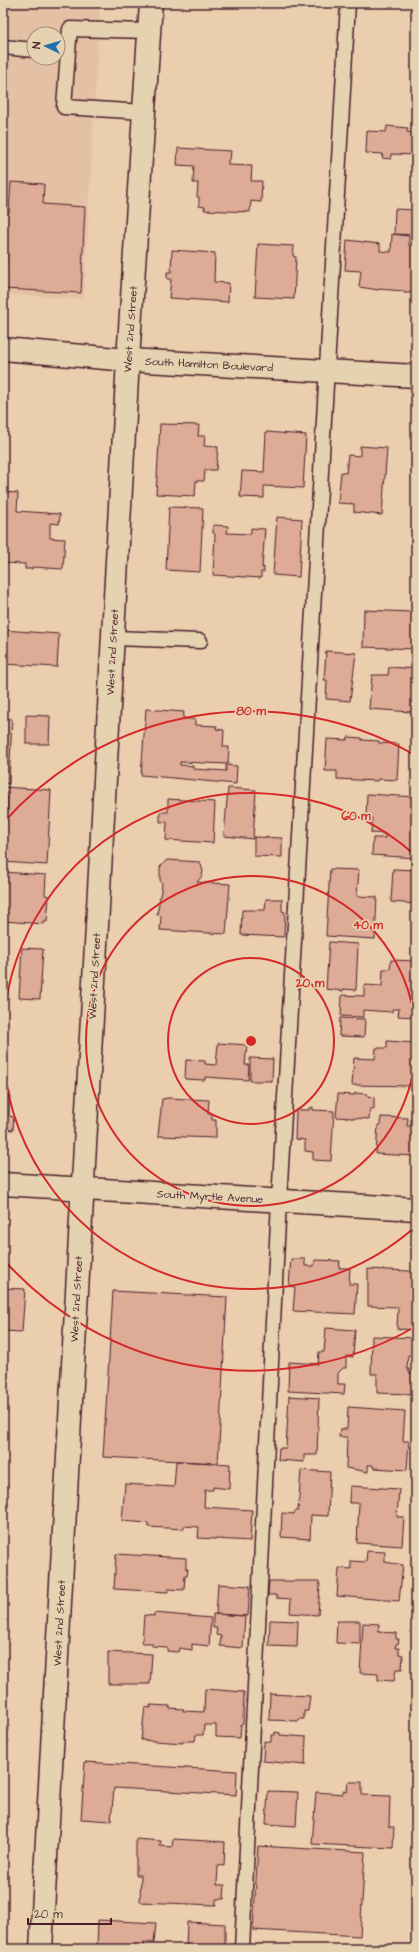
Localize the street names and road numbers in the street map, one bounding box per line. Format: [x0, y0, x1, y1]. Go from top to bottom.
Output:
street label: West 2nd Street [120, 285, 141, 373]
street label: South Hamilton Boulevard [145, 354, 274, 375]
street label: West 2nd Street [103, 608, 122, 696]
street label: West 2nd Street [85, 932, 104, 1020]
street label: South Myrtle Avenue [156, 1186, 264, 1208]
street label: West 2nd Street [67, 1255, 86, 1343]
street label: West 2nd Street [50, 1579, 69, 1667]

